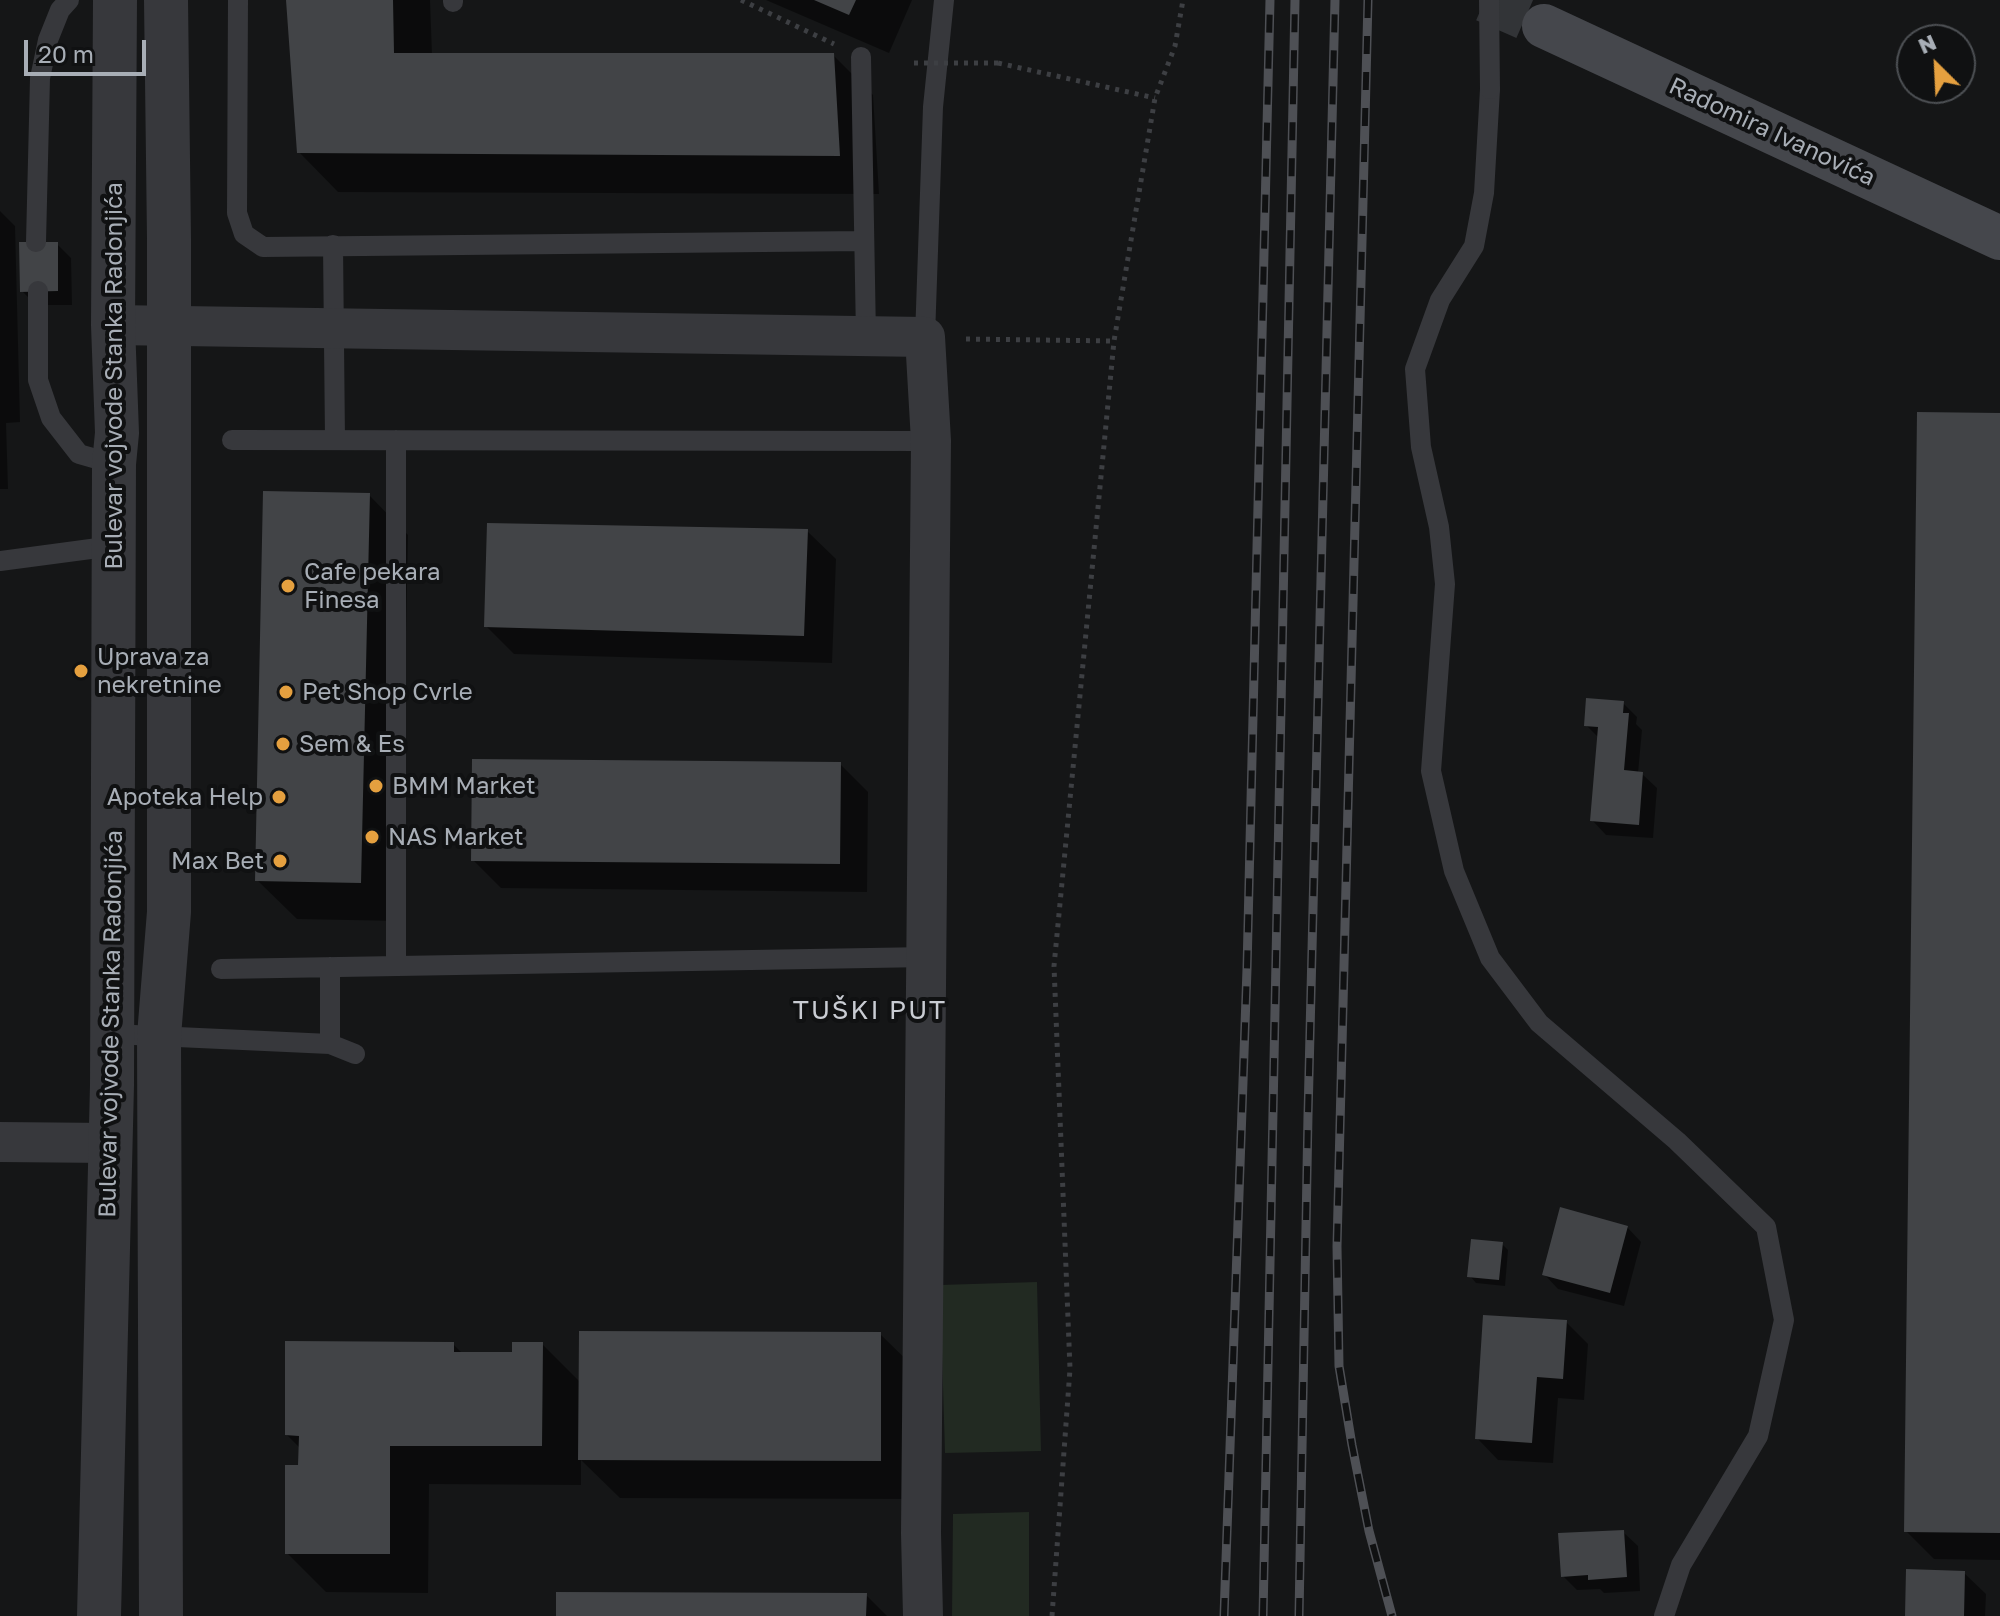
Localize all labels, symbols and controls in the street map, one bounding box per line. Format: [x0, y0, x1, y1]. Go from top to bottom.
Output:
scale bar [28, 24, 150, 74]
north arrow [1896, 24, 1976, 104]
text: N [1914, 28, 1940, 59]
text: 20 m [38, 39, 94, 68]
street label: Radomira Ivanovića [1664, 72, 1880, 192]
street label: Bulevar vojvode Stanka Radonjića [100, 182, 128, 570]
place label: Cafe pekara Finesa [304, 558, 441, 614]
marker: Cafe pekara Finesa [279, 577, 297, 595]
place label: Uprava za nekretnine [97, 643, 222, 699]
marker: Uprava za nekretnine [72, 662, 90, 680]
place label: Pet Shop Cvrle [302, 678, 473, 706]
marker: Pet Shop Cvrle [277, 683, 295, 701]
place label: Sem & Es [299, 730, 405, 758]
marker: Sem & Es [274, 735, 292, 753]
place label: BMM Market [392, 772, 536, 800]
marker: BMM Market [367, 777, 385, 795]
place label: Apoteka Help [107, 783, 263, 811]
marker: Apoteka Help [270, 788, 288, 806]
place label: NAS Market [388, 823, 524, 851]
marker: NAS Market [363, 828, 381, 846]
street label: Bulevar vojvode Stanka Radonjića [93, 830, 129, 1218]
place label: Max Bet [171, 847, 264, 875]
marker: Max Bet [271, 852, 289, 870]
district label: TUŠKI PUT [793, 995, 947, 1027]

